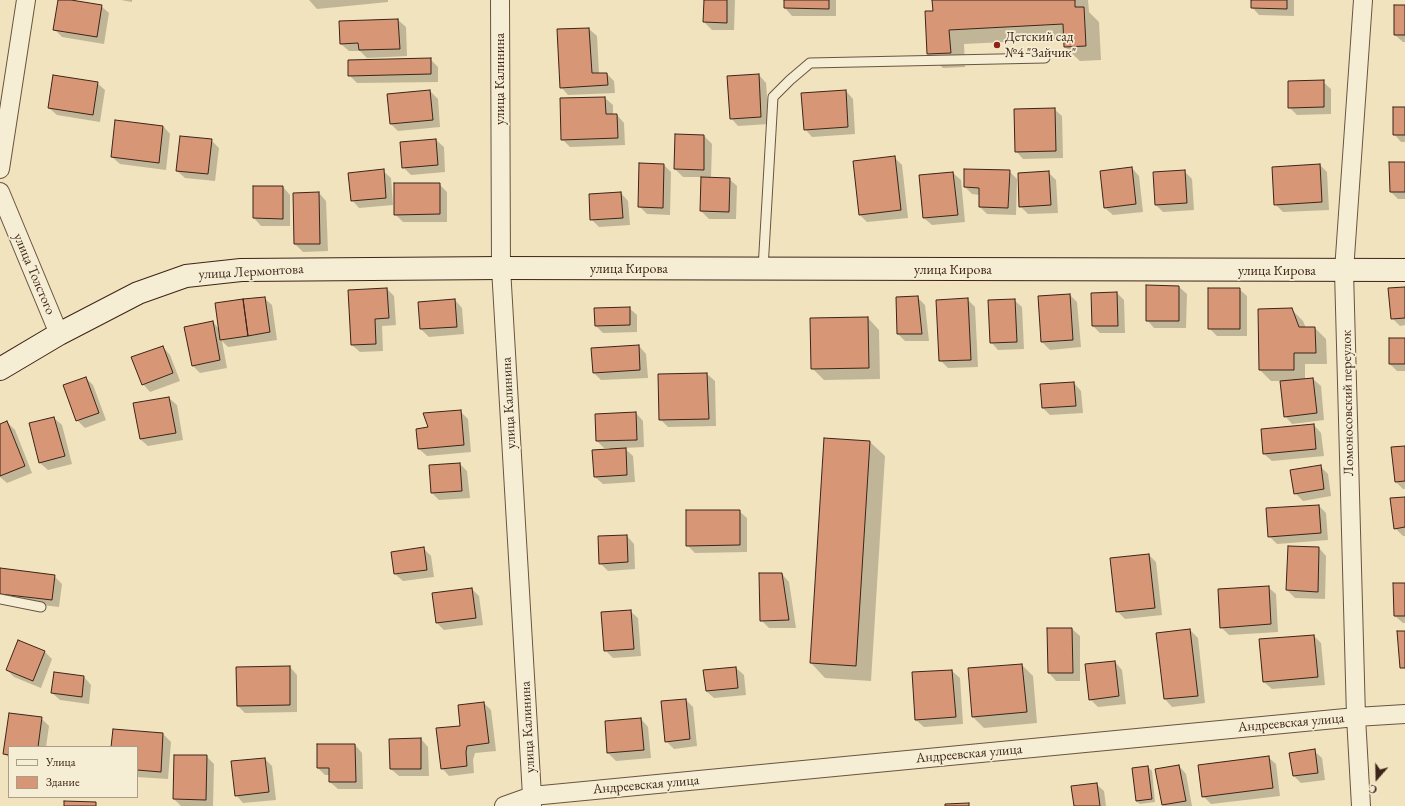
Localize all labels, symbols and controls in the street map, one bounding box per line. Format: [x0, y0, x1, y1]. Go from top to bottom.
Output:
place label: Детский сад №4 "Зайчик" [1005, 29, 1076, 62]
street label: улица Калинина [492, 33, 508, 125]
marker: Детский сад №4 "Зайчик" [992, 40, 1002, 50]
street label: улица Толстого [9, 231, 59, 317]
street label: улица Лермонтова [198, 261, 304, 283]
street label: улица Кирова [590, 261, 668, 277]
street label: улица Кирова [914, 262, 992, 278]
street label: улица Кирова [1238, 263, 1316, 279]
street label: Ломоносовский переулок [1338, 330, 1358, 476]
street label: улица Калинина [498, 357, 520, 449]
street label: улица Калинина [517, 681, 539, 773]
street label: Андреевская улица [1237, 710, 1345, 736]
street label: Андреевская улица [915, 741, 1023, 767]
legend [8, 746, 138, 798]
text: Улица [46, 754, 76, 770]
north arrow [1357, 758, 1397, 798]
street label: Андреевская улица [592, 772, 700, 798]
text: Здание [46, 774, 80, 790]
text: С [1367, 781, 1379, 797]

